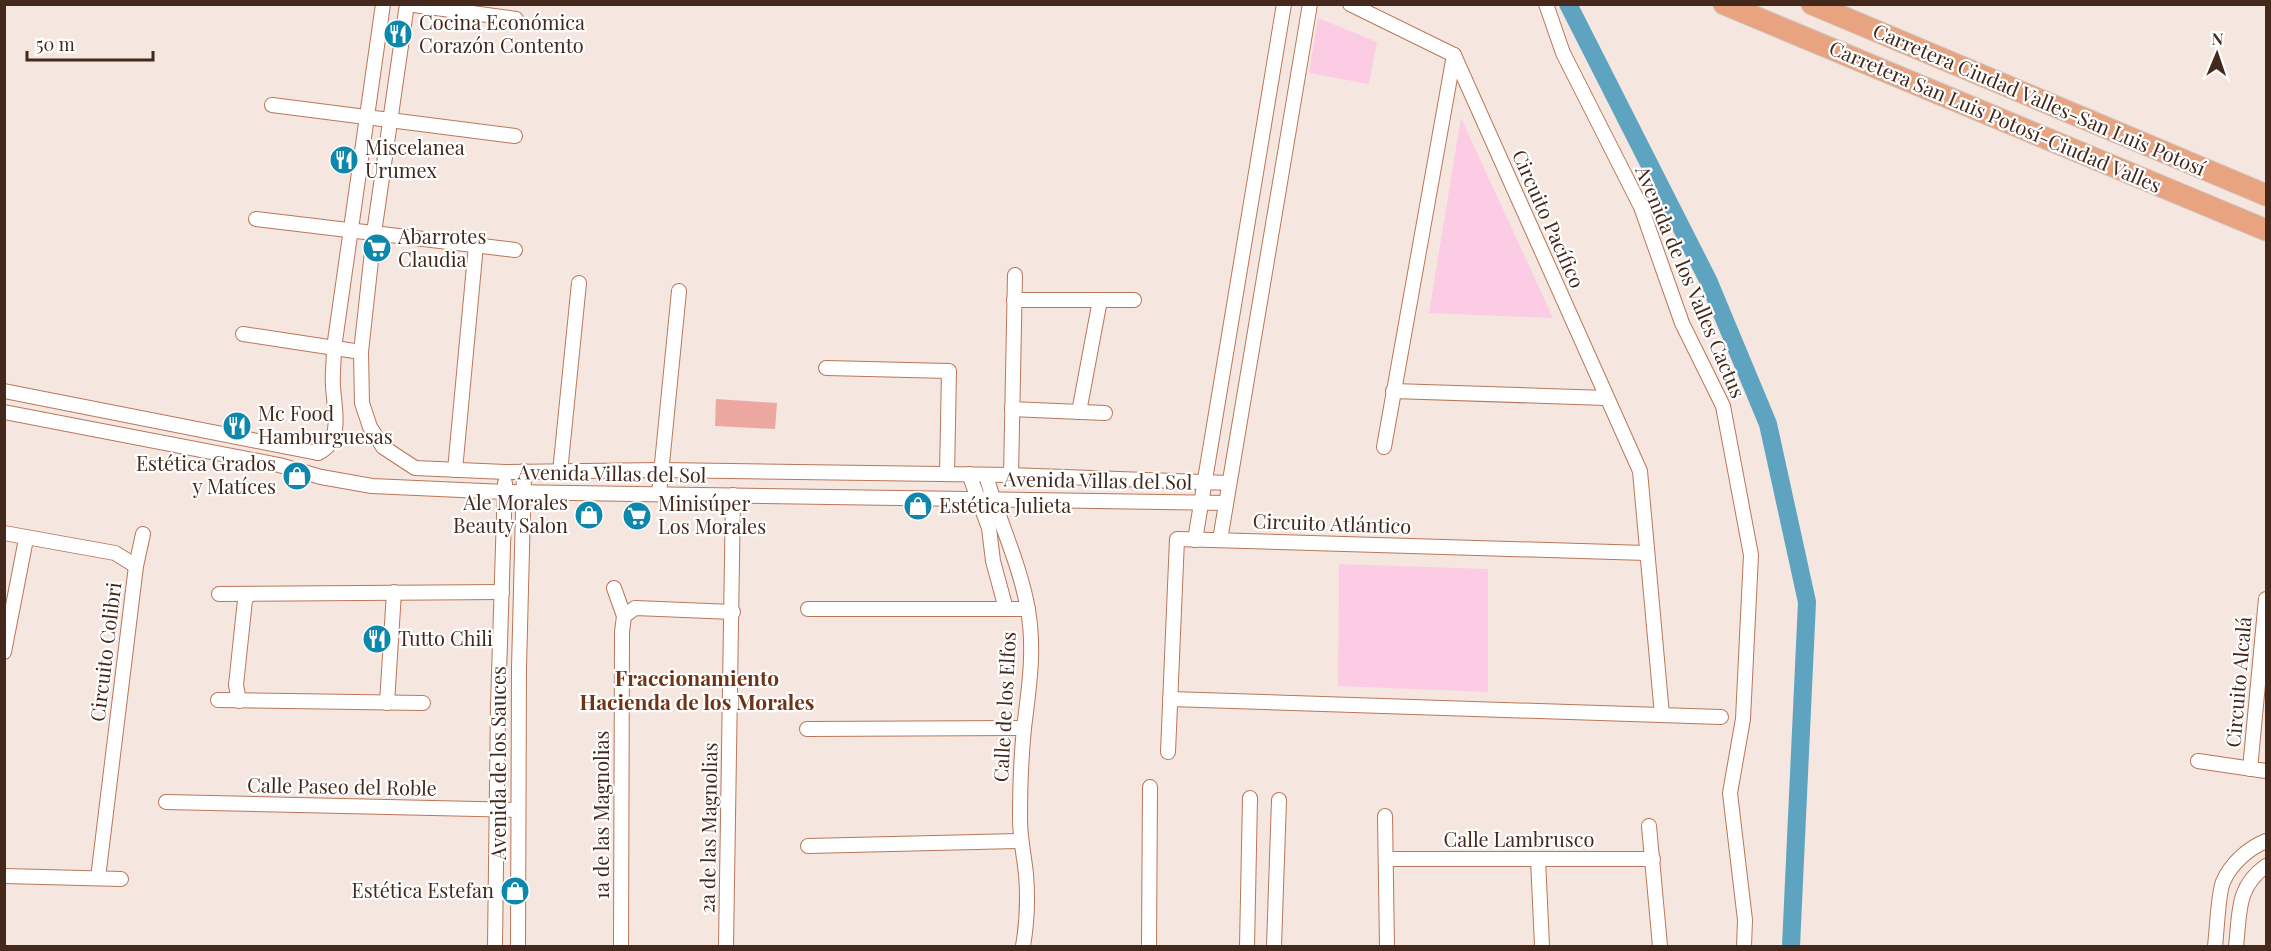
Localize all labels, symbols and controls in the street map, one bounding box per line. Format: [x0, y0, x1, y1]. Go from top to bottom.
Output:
place label: Cocina Económica Corazón Contento [419, 8, 585, 58]
street label: Carretera Ciudad Valles-San Luis Potosí [1869, 16, 2210, 181]
restaurant icon: Cocina Económica Corazón Contento [382, 18, 414, 50]
scale bar [27, 24, 153, 62]
north arrow [2187, 24, 2247, 84]
text: N [2211, 28, 2224, 49]
text: 50 m [36, 32, 75, 56]
street label: Carretera San Luis Potosí-Ciudad Valles [1825, 33, 2166, 198]
place label: Miscelanea Urumex [365, 133, 465, 183]
restaurant icon: Miscelanea Urumex [328, 144, 360, 176]
street label: Circuito Pacífico [1507, 145, 1592, 292]
street label: Avenida de los Valles Cactus [1630, 160, 1753, 402]
place label: Abarrotes Claudia [397, 222, 486, 272]
supermarket icon: Abarrotes Claudia [361, 232, 393, 264]
place label: Mc Food Hamburguesas [258, 399, 393, 449]
restaurant icon: Mc Food Hamburguesas [221, 410, 253, 442]
place label: Estética Grados y Matíces [136, 449, 276, 499]
street label: Avenida Villas del Sol [516, 457, 707, 488]
shop icon: Estética Grados y Matíces [281, 460, 313, 492]
street label: Avenida Villas del Sol [1002, 464, 1193, 495]
place label: Ale Morales Beauty Salon [453, 488, 568, 538]
place label: Minisúper Los Morales [658, 489, 766, 539]
shop icon: Estética Julieta [902, 490, 934, 522]
place label: Estética Julieta [939, 491, 1071, 518]
shop icon: Ale Morales Beauty Salon [573, 499, 605, 531]
supermarket icon: Minisúper Los Morales [621, 500, 653, 532]
street label: Circuito Atlántico [1252, 506, 1412, 539]
street label: Circuito Colibri [83, 580, 126, 723]
street label: Circuito Alcalá [2218, 615, 2257, 748]
restaurant icon: Tutto Chili [361, 623, 393, 655]
place label: Tutto Chili [398, 624, 493, 651]
street label: Calle de los Elfos [986, 631, 1021, 783]
district label: Fraccionamiento Hacienda de los Morales [580, 663, 814, 715]
street label: Avenida de los Sauces [484, 666, 511, 861]
street label: 1a de las Magnolias [587, 731, 614, 899]
street label: 2a de las Magnolias [693, 742, 722, 914]
street label: Calle Paseo del Roble [247, 770, 437, 801]
street label: Calle Lambrusco [1444, 825, 1595, 852]
shop icon: Estética Estefan [499, 875, 531, 907]
place label: Estética Estefan [351, 876, 494, 903]

